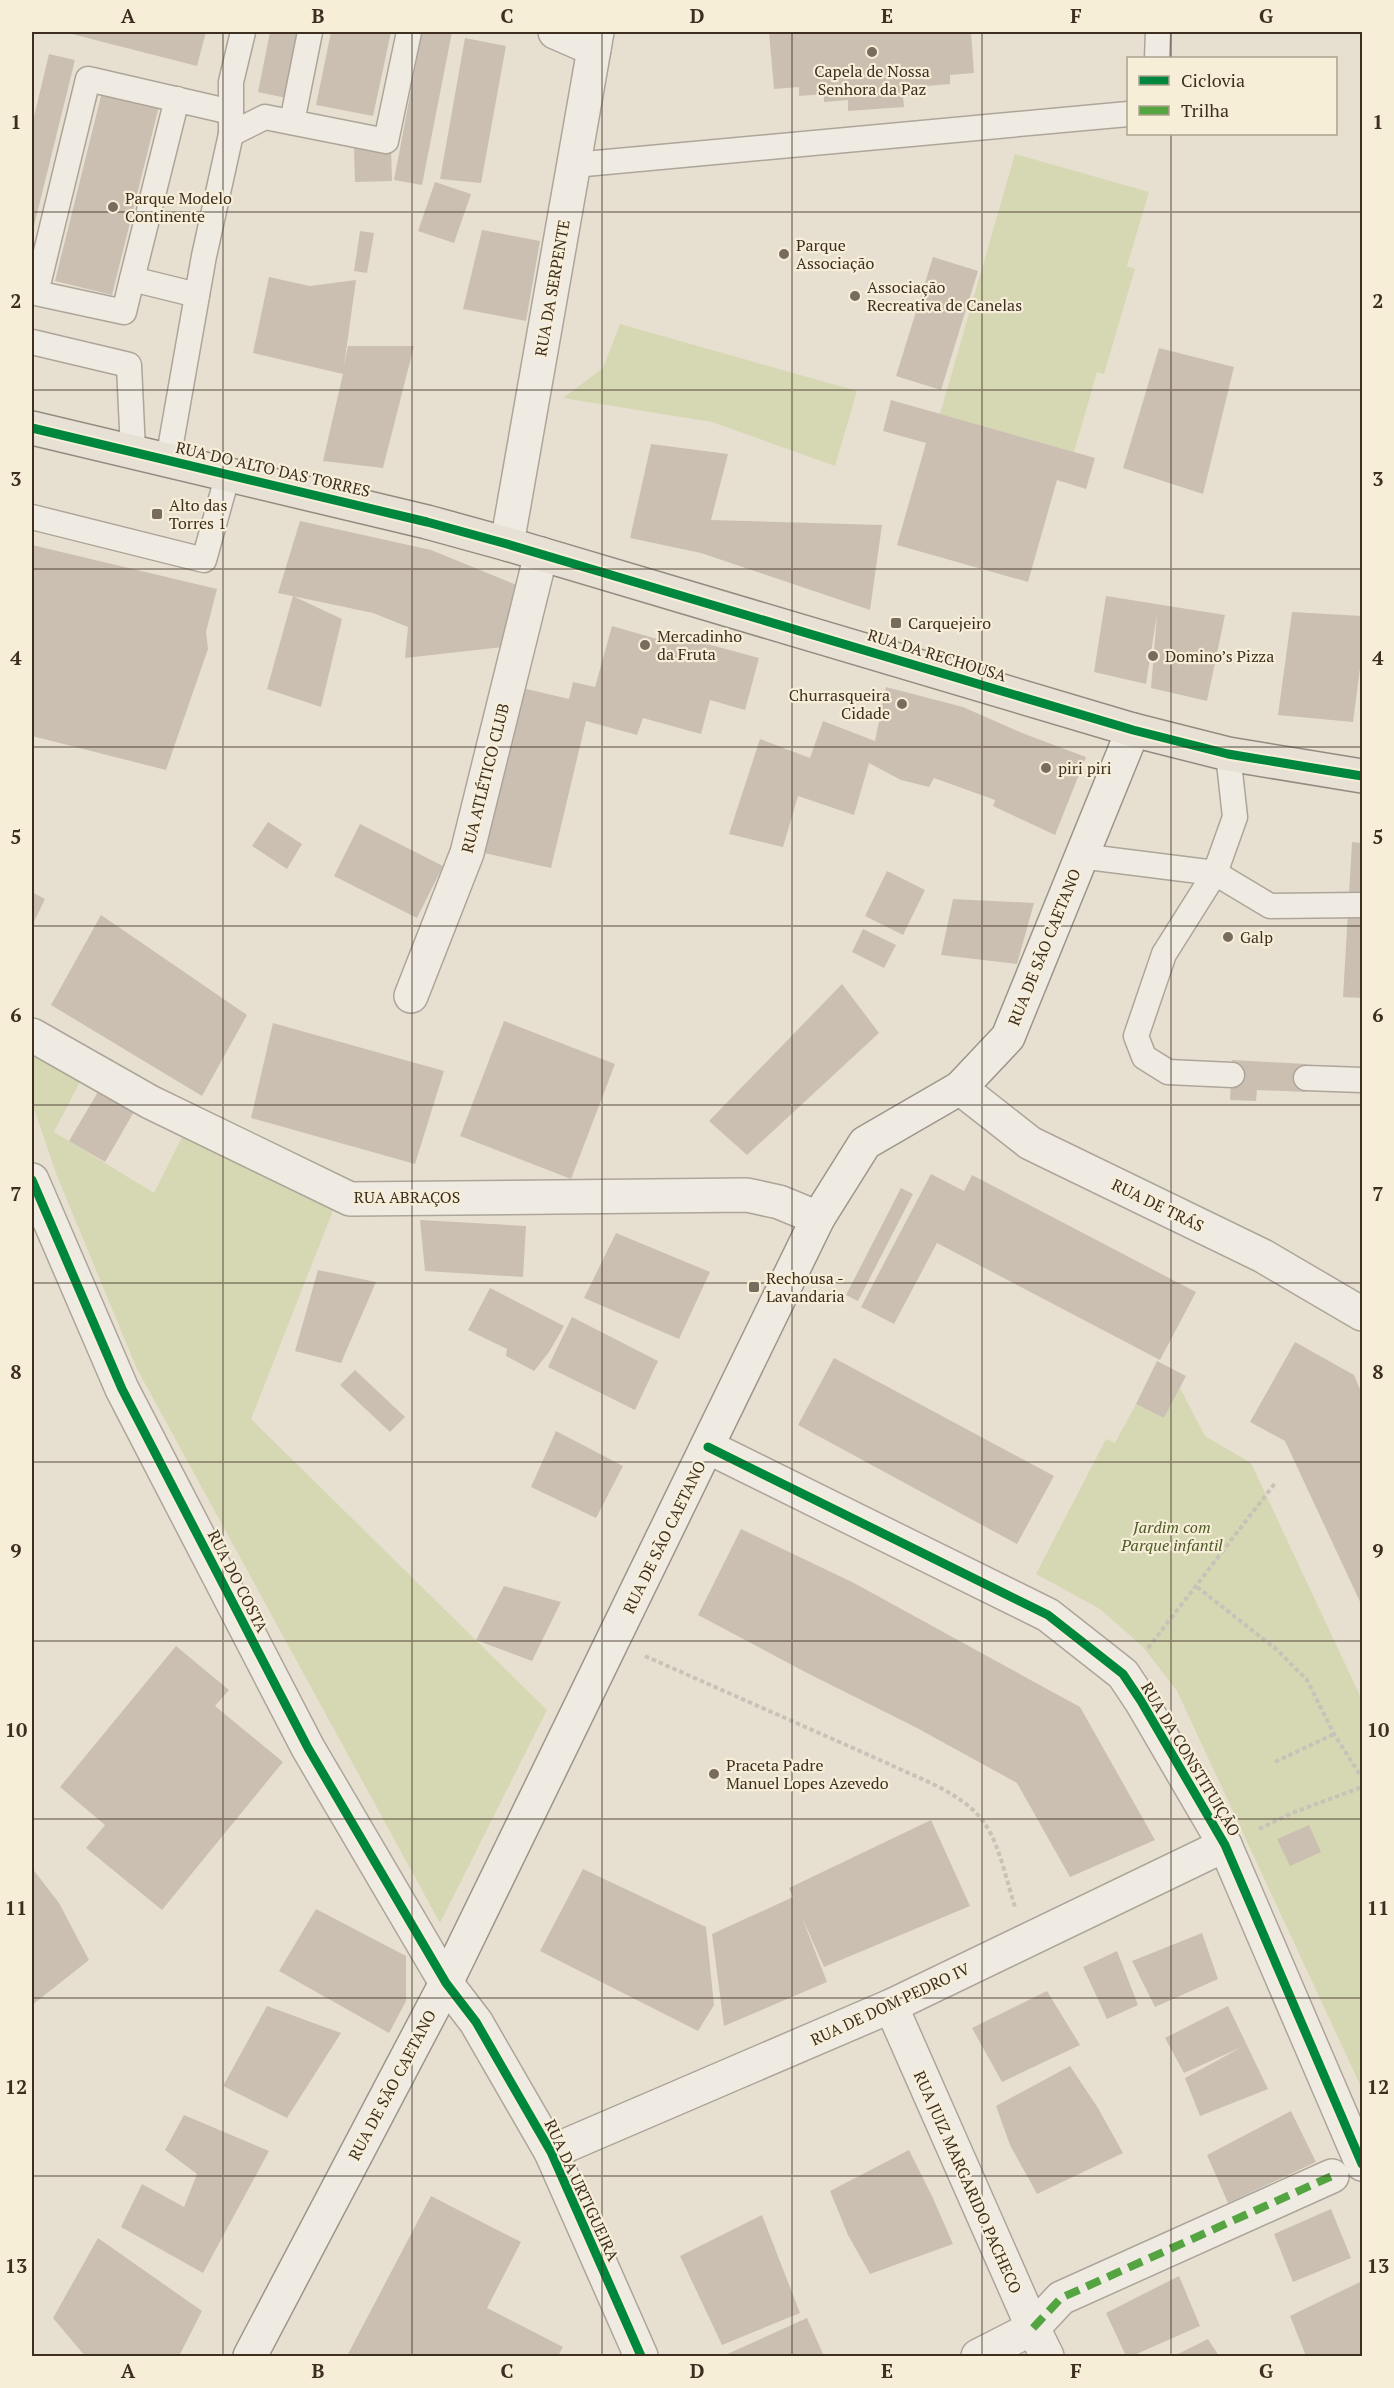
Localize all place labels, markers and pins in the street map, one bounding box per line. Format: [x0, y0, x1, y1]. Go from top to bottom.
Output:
marker: Capela de Nossa Senhora da Paz [865, 45, 879, 59]
place label: Capela de Nossa Senhora da Paz [814, 60, 930, 100]
place label: Parque Modelo Continente [125, 187, 232, 227]
marker: Parque Modelo Continente [106, 200, 120, 214]
place label: Parque Associação [796, 234, 875, 274]
marker: Parque Associação [777, 247, 791, 261]
place label: Associação Recreativa de Canelas [867, 276, 1022, 316]
marker: Associação Recreativa de Canelas [848, 289, 862, 303]
place label: Alto das Torres 1 [169, 494, 227, 534]
marker: Alto das Torres 1 [150, 507, 164, 521]
place label: Carquejeiro [908, 612, 991, 634]
marker: Carquejeiro [889, 616, 903, 630]
place label: Mercadinho da Fruta [657, 625, 742, 665]
marker: Mercadinho da Fruta [638, 638, 652, 652]
place label: Domino’s Pizza [1165, 645, 1274, 667]
marker: Domino’s Pizza [1146, 649, 1160, 663]
place label: Churrasqueira Cidade [789, 684, 890, 724]
marker: Churrasqueira Cidade [895, 697, 909, 711]
place label: piri piri [1058, 757, 1112, 779]
marker: piri piri [1039, 761, 1053, 775]
place label: Galp [1240, 926, 1273, 948]
marker: Galp [1221, 930, 1235, 944]
place label: Rechousa - Lavandaria [766, 1267, 845, 1307]
marker: Rechousa - Lavandaria [747, 1280, 761, 1294]
place label: Praceta Padre Manuel Lopes Azevedo [726, 1754, 889, 1794]
marker: Praceta Padre Manuel Lopes Azevedo [707, 1767, 721, 1781]

